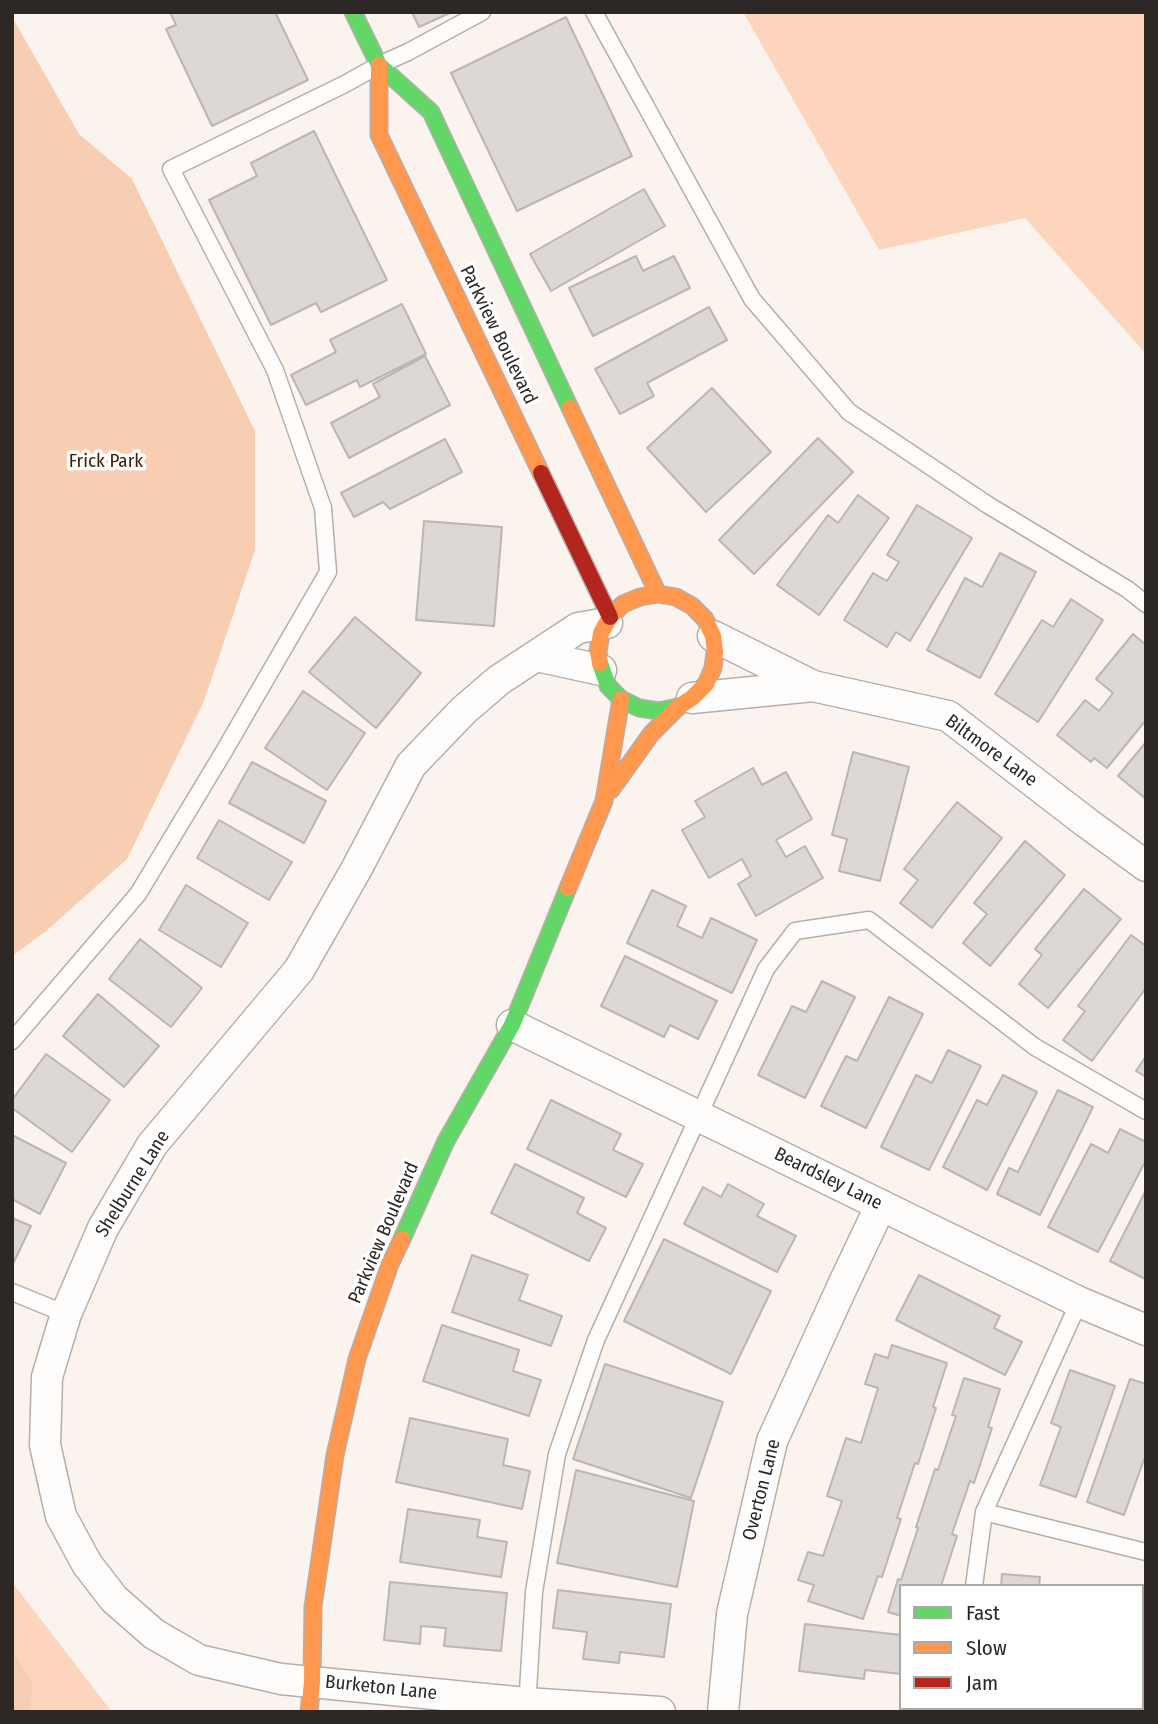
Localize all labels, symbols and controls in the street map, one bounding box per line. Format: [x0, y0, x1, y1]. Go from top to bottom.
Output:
street label: Parkview Boulevard [455, 262, 541, 408]
park label: Frick Park [69, 451, 143, 473]
street label: Biltmore Lane [941, 710, 1041, 792]
street label: Shelburne Lane [91, 1126, 175, 1242]
street label: Beardsley Lane [770, 1143, 886, 1215]
street label: Parkview Boulevard [344, 1159, 424, 1307]
street label: Overton Lane [738, 1437, 786, 1543]
legend [899, 1584, 1144, 1710]
text: Fast [966, 1600, 1000, 1626]
text: Slow [966, 1635, 1007, 1661]
text: Jam [966, 1670, 998, 1696]
street label: Burketon Lane [324, 1671, 438, 1705]

